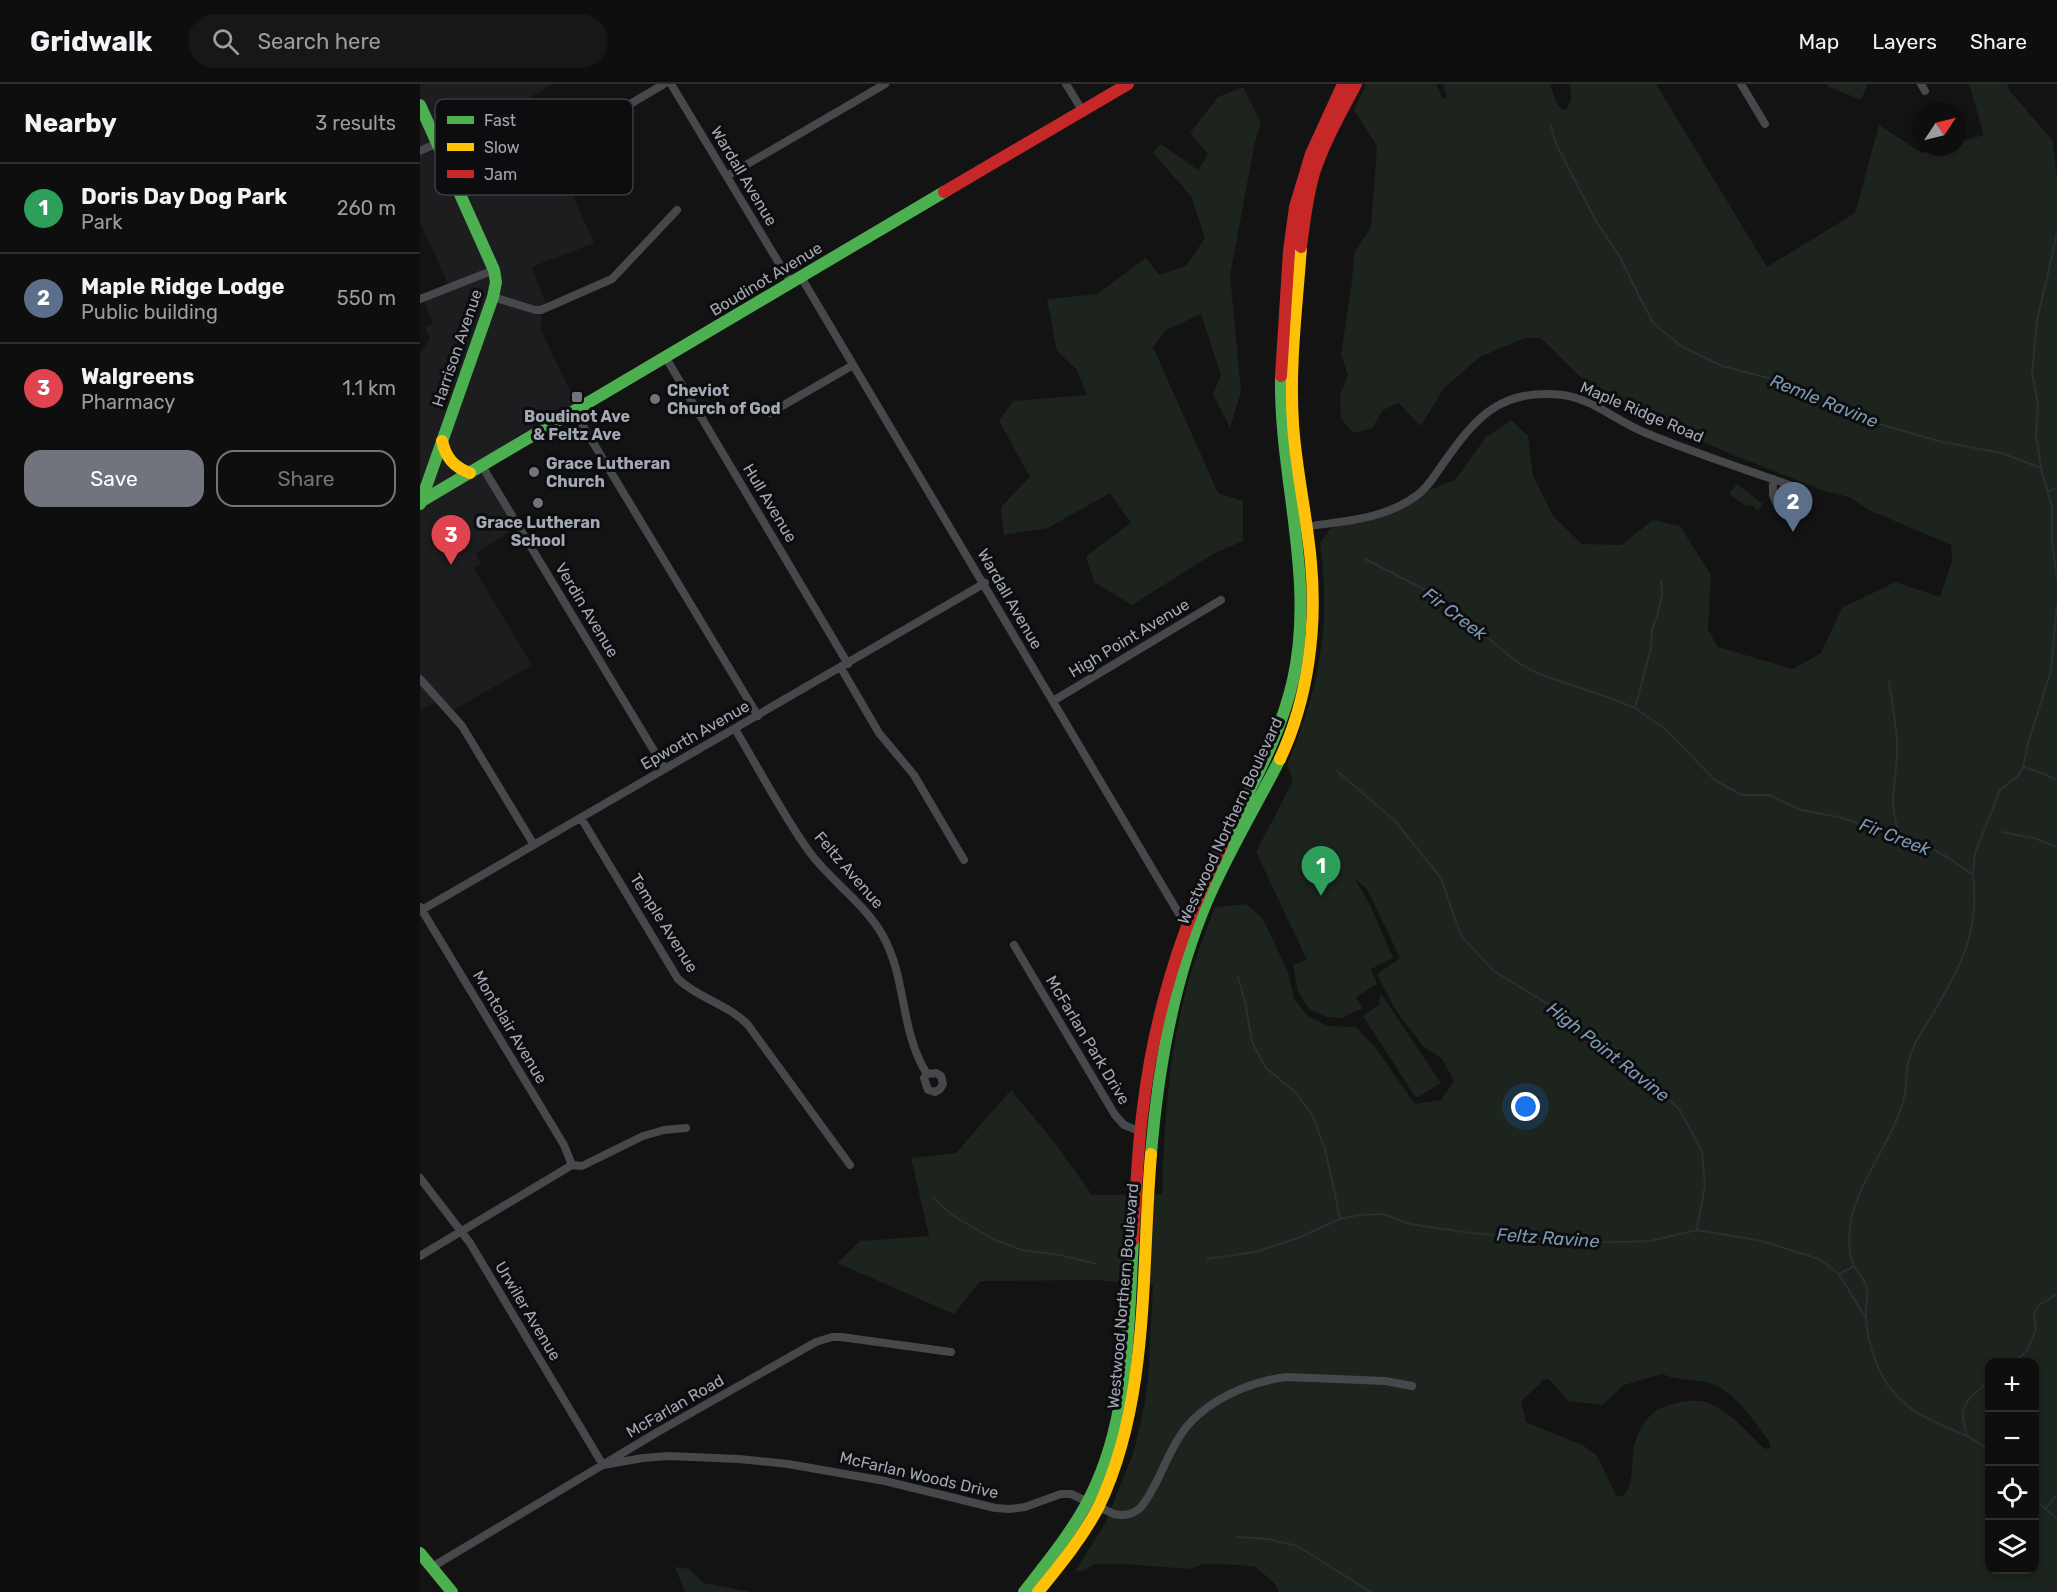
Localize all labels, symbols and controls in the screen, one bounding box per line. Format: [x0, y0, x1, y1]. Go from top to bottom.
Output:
search box [188, 14, 608, 68]
text: Gridwalk [30, 25, 152, 58]
icon: search [209, 25, 242, 58]
text: Search here [257, 28, 381, 55]
text: Map [1798, 29, 1839, 54]
text: Layers [1872, 29, 1937, 54]
text: Share [1970, 29, 2027, 54]
legend [435, 99, 633, 195]
north arrow [1913, 102, 1967, 156]
text: Nearby [24, 108, 117, 139]
text: 3 results [315, 111, 396, 135]
text: Fast [484, 111, 516, 130]
street label: Wardall Avenue [707, 123, 781, 229]
text: Slow [484, 138, 520, 157]
text: Jam [484, 165, 517, 184]
text: Doris Day Dog Park [81, 183, 287, 210]
text: 1 [39, 196, 48, 220]
text: 260 m [337, 196, 396, 220]
text: Park [81, 210, 123, 234]
street label: Boudinot Avenue [706, 238, 826, 320]
text: Maple Ridge Lodge [81, 273, 285, 300]
text: 2 [37, 286, 50, 310]
text: 550 m [337, 286, 396, 310]
street label: Harrison Avenue [428, 287, 486, 409]
text: Public building [81, 300, 218, 324]
text: Walgreens [81, 363, 194, 390]
water label: Remle Ravine [1767, 369, 1881, 433]
text: 3 [37, 376, 50, 400]
text: 1.1 km [342, 376, 396, 400]
street label: Maple Ridge Road [1578, 377, 1706, 447]
place label: Cheviot Church of God [667, 381, 781, 418]
text: Pharmacy [81, 390, 175, 414]
marker: Boudinot Ave & Feltz Ave [570, 390, 584, 404]
marker: Cheviot Church of God [648, 392, 662, 406]
place label: Boudinot Ave & Feltz Ave [524, 407, 630, 444]
button: Save [24, 450, 204, 507]
button: Share [216, 450, 396, 507]
place label: Grace Lutheran Church [546, 454, 670, 491]
street label: Hull Avenue [739, 460, 801, 546]
marker: Grace Lutheran Church [527, 465, 541, 479]
pin: 2 [1774, 482, 1812, 532]
marker: Grace Lutheran School [531, 496, 545, 510]
place label: Grace Lutheran School [476, 513, 600, 550]
pin: 3 [432, 516, 471, 565]
street label: Wardall Avenue [974, 545, 1046, 653]
street label: Verdin Avenue [551, 559, 623, 661]
water label: Fir Creek [1419, 583, 1492, 645]
street label: High Point Avenue [1065, 595, 1193, 681]
street label: Epworth Avenue [637, 696, 753, 774]
street label: Westwood Northern Boulevard [1174, 714, 1286, 928]
water label: Fir Creek [1857, 813, 1934, 861]
street label: Feltz Avenue [810, 828, 888, 912]
pin: 1 [1302, 846, 1340, 896]
street label: Temple Avenue [626, 870, 702, 976]
street label: Montclair Avenue [469, 967, 551, 1087]
street label: McFarlan Park Drive [1042, 972, 1134, 1108]
water label: High Point Ravine [1542, 997, 1674, 1107]
your location [1511, 1092, 1540, 1121]
street label: Westwood Northern Boulevard [1104, 1183, 1142, 1409]
water label: Feltz Ravine [1496, 1223, 1600, 1253]
street label: Urwiler Avenue [491, 1258, 565, 1364]
map controls [1985, 1358, 2039, 1574]
button: + [1985, 1358, 2039, 1412]
street label: McFarlan Road [623, 1370, 727, 1442]
button: − [1985, 1412, 2039, 1466]
street label: McFarlan Woods Drive [838, 1447, 1000, 1503]
button: locate [1985, 1466, 2039, 1520]
button: layers [1985, 1520, 2039, 1574]

